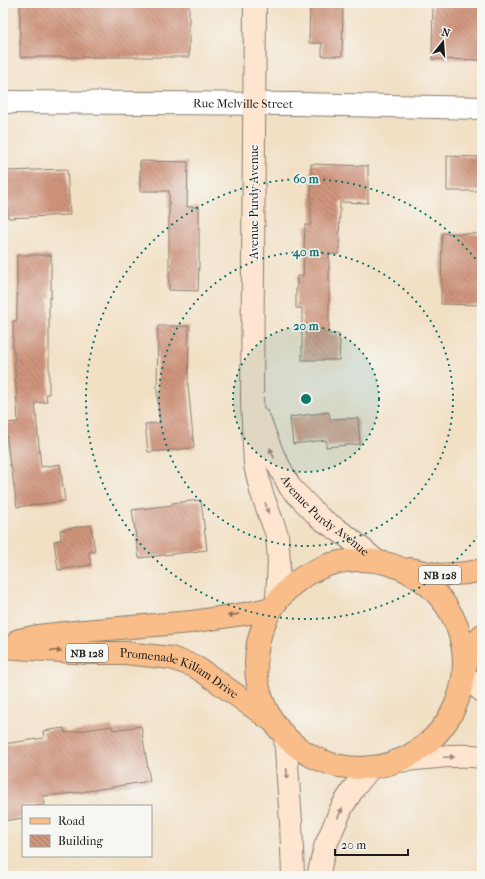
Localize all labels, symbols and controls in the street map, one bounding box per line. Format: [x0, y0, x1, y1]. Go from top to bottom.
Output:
north arrow [423, 22, 463, 62]
text: N [440, 25, 452, 41]
street label: Rue Melville Street [193, 96, 294, 111]
street label: Avenue Purdy Avenue [247, 145, 261, 260]
text: 60 m [293, 172, 320, 186]
text: 40 m [292, 245, 320, 260]
text: 20 m [293, 319, 320, 333]
centre of rings [299, 392, 313, 406]
one-way arrow [269, 447, 275, 458]
street label: Avenue Purdy Avenue [278, 472, 372, 559]
one-way arrow [265, 502, 271, 514]
road number: NB 128 [419, 566, 461, 584]
one-way arrow [227, 612, 239, 618]
road number: NB 128 [66, 644, 108, 662]
street label: Promenade Killam Drive [120, 646, 241, 701]
one-way arrow [50, 647, 62, 654]
one-way arrow [443, 753, 455, 760]
one-way arrow [284, 768, 291, 781]
legend [22, 805, 152, 857]
one-way arrow [337, 806, 343, 818]
text: Road [58, 814, 85, 828]
scale bar [335, 831, 408, 857]
text: Building [58, 834, 103, 848]
text: 20 m [341, 838, 366, 852]

